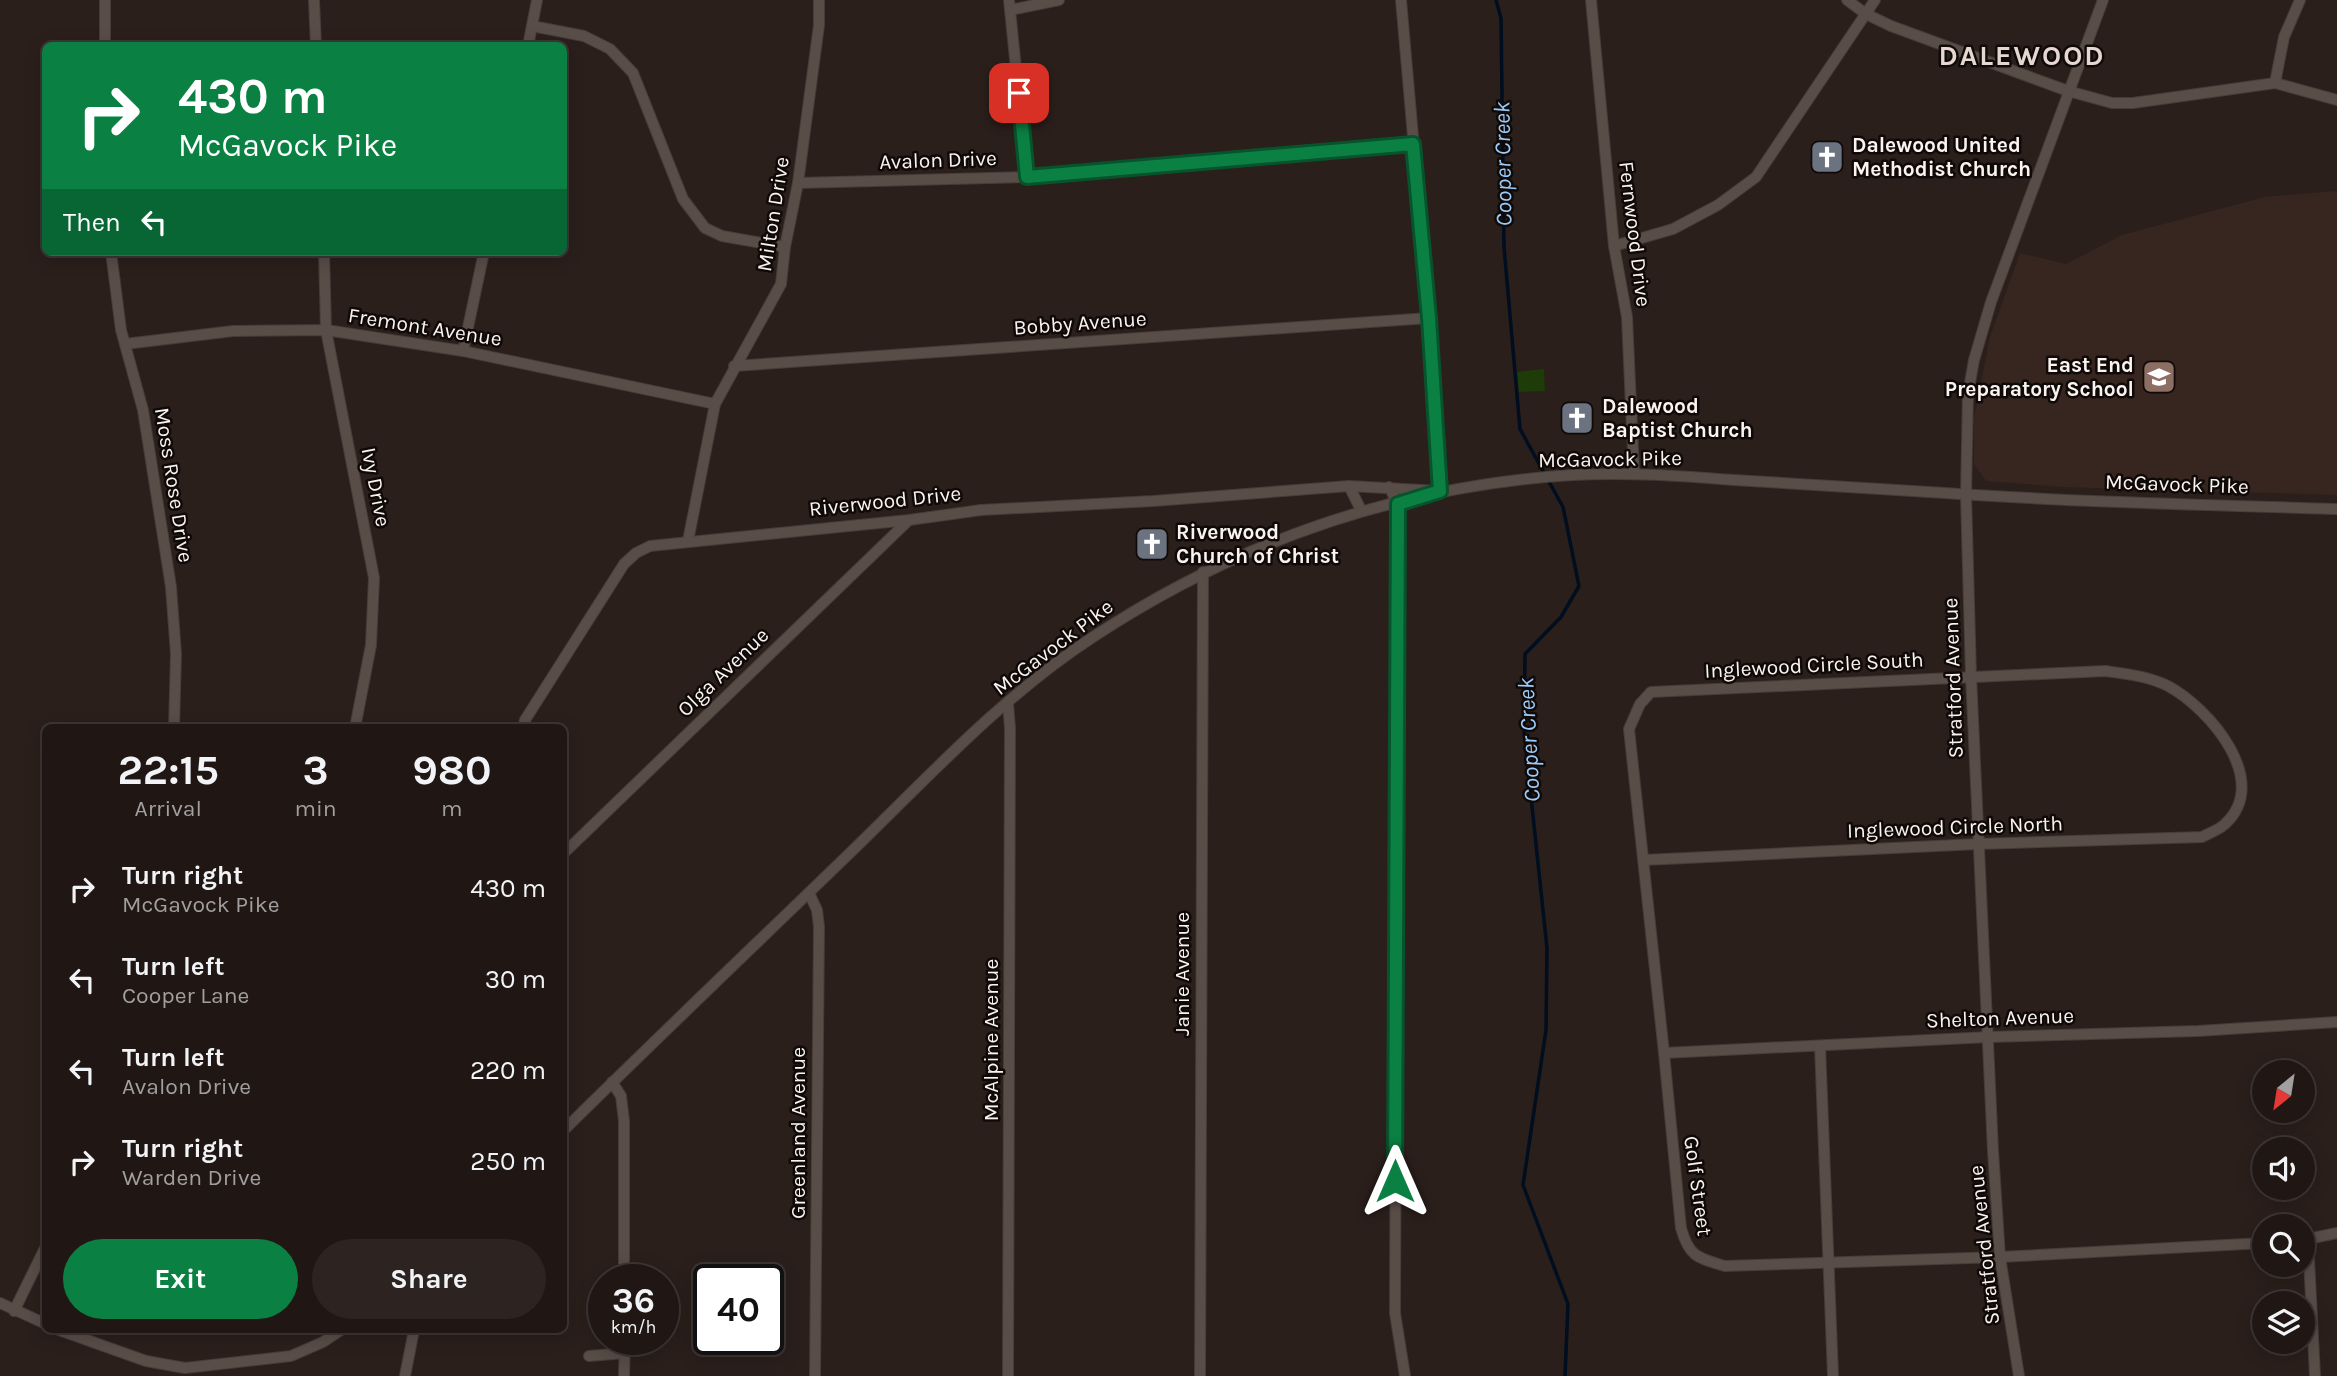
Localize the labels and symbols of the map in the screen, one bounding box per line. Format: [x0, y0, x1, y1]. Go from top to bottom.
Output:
district label: DALEWOOD [1939, 39, 2105, 72]
pin [989, 63, 1049, 123]
water label: Cooper Creek [1488, 101, 1518, 227]
place label: Dalewood United Methodist Church [1852, 133, 2031, 181]
church icon: Dalewood United Methodist Church [1808, 138, 1846, 176]
street label: Avalon Drive [879, 146, 997, 174]
street label: Milton Drive [752, 155, 794, 273]
street label: Fernwood Drive [1614, 160, 1656, 308]
street label: Fremont Avenue [346, 303, 504, 351]
street label: Bobby Avenue [1013, 306, 1147, 340]
place label: East End Preparatory School [1945, 353, 2134, 401]
school or university icon: East End Preparatory School [2140, 358, 2178, 396]
place label: Dalewood Baptist Church [1602, 394, 1753, 442]
church icon: Dalewood Baptist Church [1558, 399, 1596, 437]
street label: Moss Rose Drive [150, 406, 198, 564]
street label: Ivy Drive [357, 445, 395, 529]
street label: McGavock Pike [1538, 446, 1682, 472]
street label: McGavock Pike [2105, 469, 2249, 499]
street label: Riverwood Drive [808, 481, 962, 521]
place label: Riverwood Church of Christ [1176, 520, 1339, 568]
church icon: Riverwood Church of Christ [1133, 525, 1171, 563]
street label: McGavock Pike [988, 594, 1118, 700]
street label: Stratford Avenue [1938, 597, 1968, 759]
street label: Olga Avenue [673, 623, 773, 721]
street label: Inglewood Circle South [1704, 647, 1924, 683]
water label: Cooper Creek [1512, 677, 1546, 803]
street label: Inglewood Circle North [1847, 811, 2063, 843]
street label: Janie Avenue [1170, 912, 1194, 1036]
street label: McAlpine Avenue [979, 959, 1003, 1121]
street label: Shelton Avenue [1926, 1003, 2074, 1033]
street label: Greenland Avenue [786, 1047, 810, 1219]
north arrow [2252, 1060, 2315, 1124]
street label: Golf Street [1679, 1134, 1717, 1238]
position arrow [1358, 1144, 1432, 1218]
street label: Stratford Avenue [1964, 1164, 2004, 1326]
speed limit sign: 40 [693, 1264, 784, 1355]

